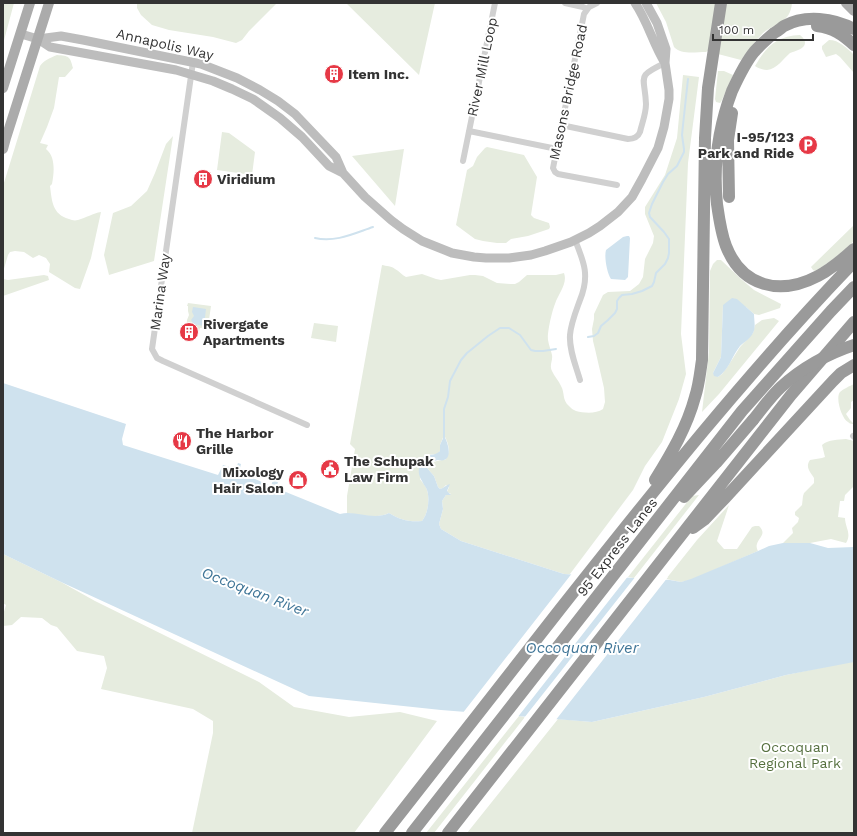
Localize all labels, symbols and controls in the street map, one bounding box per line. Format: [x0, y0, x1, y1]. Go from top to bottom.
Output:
street label: River Mill Loop [464, 16, 500, 118]
scale bar [713, 16, 813, 42]
street label: Masons Bridge Road [546, 23, 590, 161]
text: 100 m [719, 23, 754, 37]
street label: Annapolis Way [115, 25, 216, 63]
building icon: Item Inc. [323, 63, 345, 85]
place label: Item Inc. [348, 66, 409, 82]
place label: I-95/123 Park and Ride [698, 129, 794, 161]
parking icon: I-95/123 Park and Ride [797, 134, 819, 156]
building icon: Viridium [192, 168, 214, 190]
place label: Viridium [217, 171, 275, 187]
street label: Marina Way [147, 252, 173, 332]
place label: Rivergate Apartments [203, 316, 285, 348]
building icon: Rivergate Apartments [178, 321, 200, 343]
place label: The Harbor Grille [196, 425, 273, 457]
restaurant icon: The Harbor Grille [171, 430, 193, 452]
place label: The Schupak Law Firm [344, 453, 434, 485]
public building icon: The Schupak Law Firm [319, 458, 341, 480]
place label: Mixology Hair Salon [213, 464, 284, 496]
shop icon: Mixology Hair Salon [287, 469, 309, 491]
street label: 95 Express Lanes [574, 495, 660, 599]
water label: Occoquan River [199, 563, 312, 621]
water label: Occoquan River [526, 639, 640, 657]
park label: Occoquan Regional Park [749, 739, 841, 771]

